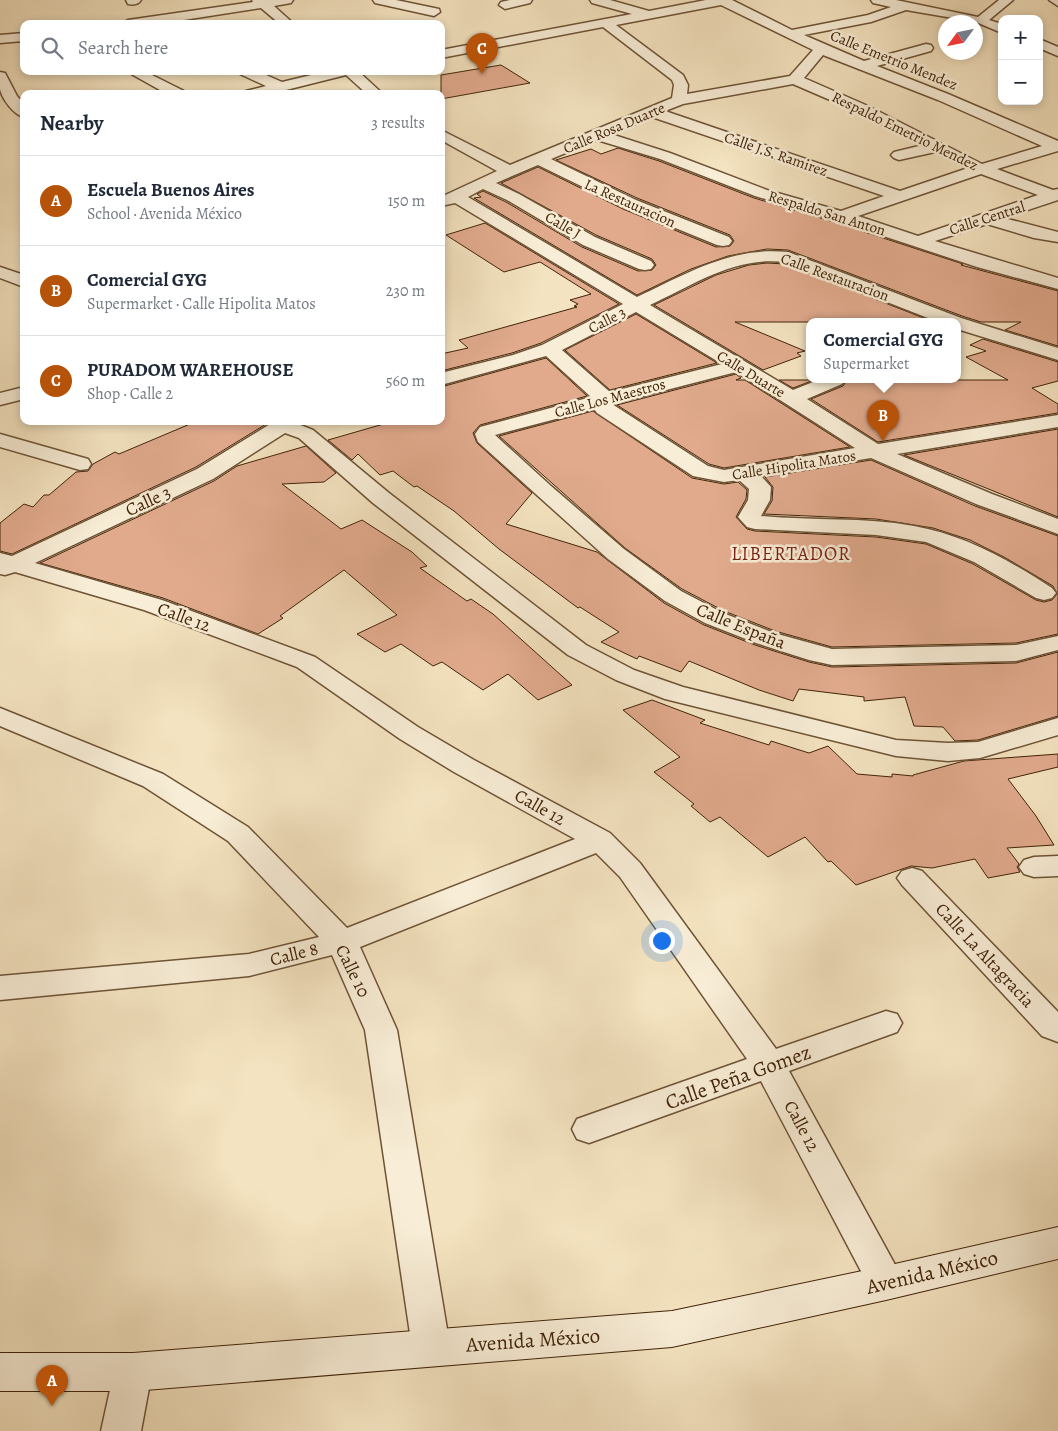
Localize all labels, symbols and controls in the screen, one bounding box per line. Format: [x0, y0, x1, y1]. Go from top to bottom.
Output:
north arrow [938, 15, 983, 60]
map controls [998, 15, 1043, 105]
button: + [998, 15, 1043, 60]
search box [20, 20, 445, 75]
street label: Calle Emetrio Mendez [827, 25, 961, 95]
pin: C [466, 33, 498, 74]
icon: search [38, 34, 66, 62]
text: Search here [78, 35, 168, 61]
button: − [998, 60, 1043, 105]
street label: Respaldo Emetrio Mendez [828, 87, 982, 175]
street label: Calle Rosa Duarte [560, 97, 668, 158]
text: Nearby [40, 109, 103, 137]
text: 3 results [371, 112, 425, 134]
street label: Calle J.S. Ramirez [722, 127, 830, 181]
street label: La Restauracion [581, 174, 679, 232]
text: Escuela Buenos Aires [87, 177, 255, 203]
street label: Respaldo San Anton [766, 186, 888, 240]
text: A [51, 190, 61, 212]
text: 150 m [388, 190, 425, 212]
street label: Calle Central [947, 196, 1028, 240]
text: School · Avenida México [87, 203, 242, 225]
street label: Calle J [541, 207, 585, 243]
street label: Calle Restauracion [778, 248, 892, 306]
text: Comercial GYG [87, 267, 207, 293]
text: B [51, 280, 61, 302]
text: 230 m [386, 280, 425, 302]
text: Supermarket · Calle Hipolita Matos [87, 293, 316, 315]
street label: Calle 3 [585, 302, 629, 338]
popup [806, 318, 961, 383]
text: Comercial GYG [823, 327, 944, 353]
street label: Calle Duarte [713, 346, 789, 402]
text: Supermarket [823, 353, 909, 375]
text: PURADOM WAREHOUSE [87, 357, 294, 383]
text: C [51, 370, 61, 392]
text: 560 m [386, 370, 425, 392]
street label: Calle Los Maestros [552, 374, 668, 422]
text: Shop · Calle 2 [87, 383, 173, 405]
pin: B [867, 400, 899, 441]
street label: Calle Hipolita Matos [731, 445, 857, 485]
street label: Calle 3 [121, 480, 175, 522]
district label: LIBERTADOR [731, 541, 851, 567]
street label: Calle 12 [154, 596, 214, 638]
street label: Calle España [693, 597, 790, 655]
street label: Calle 12 [510, 783, 570, 831]
street label: Calle La Altagracia [930, 897, 1040, 1013]
your location [649, 928, 675, 954]
street label: Calle 8 [267, 936, 321, 972]
street label: Calle 10 [330, 941, 376, 1001]
street label: Calle Peña Gomez [661, 1038, 815, 1116]
street label: Calle 12 [779, 1096, 826, 1156]
street label: Avenida México [862, 1243, 1001, 1301]
street label: Avenida México [464, 1321, 601, 1359]
pin: A [36, 1365, 68, 1406]

